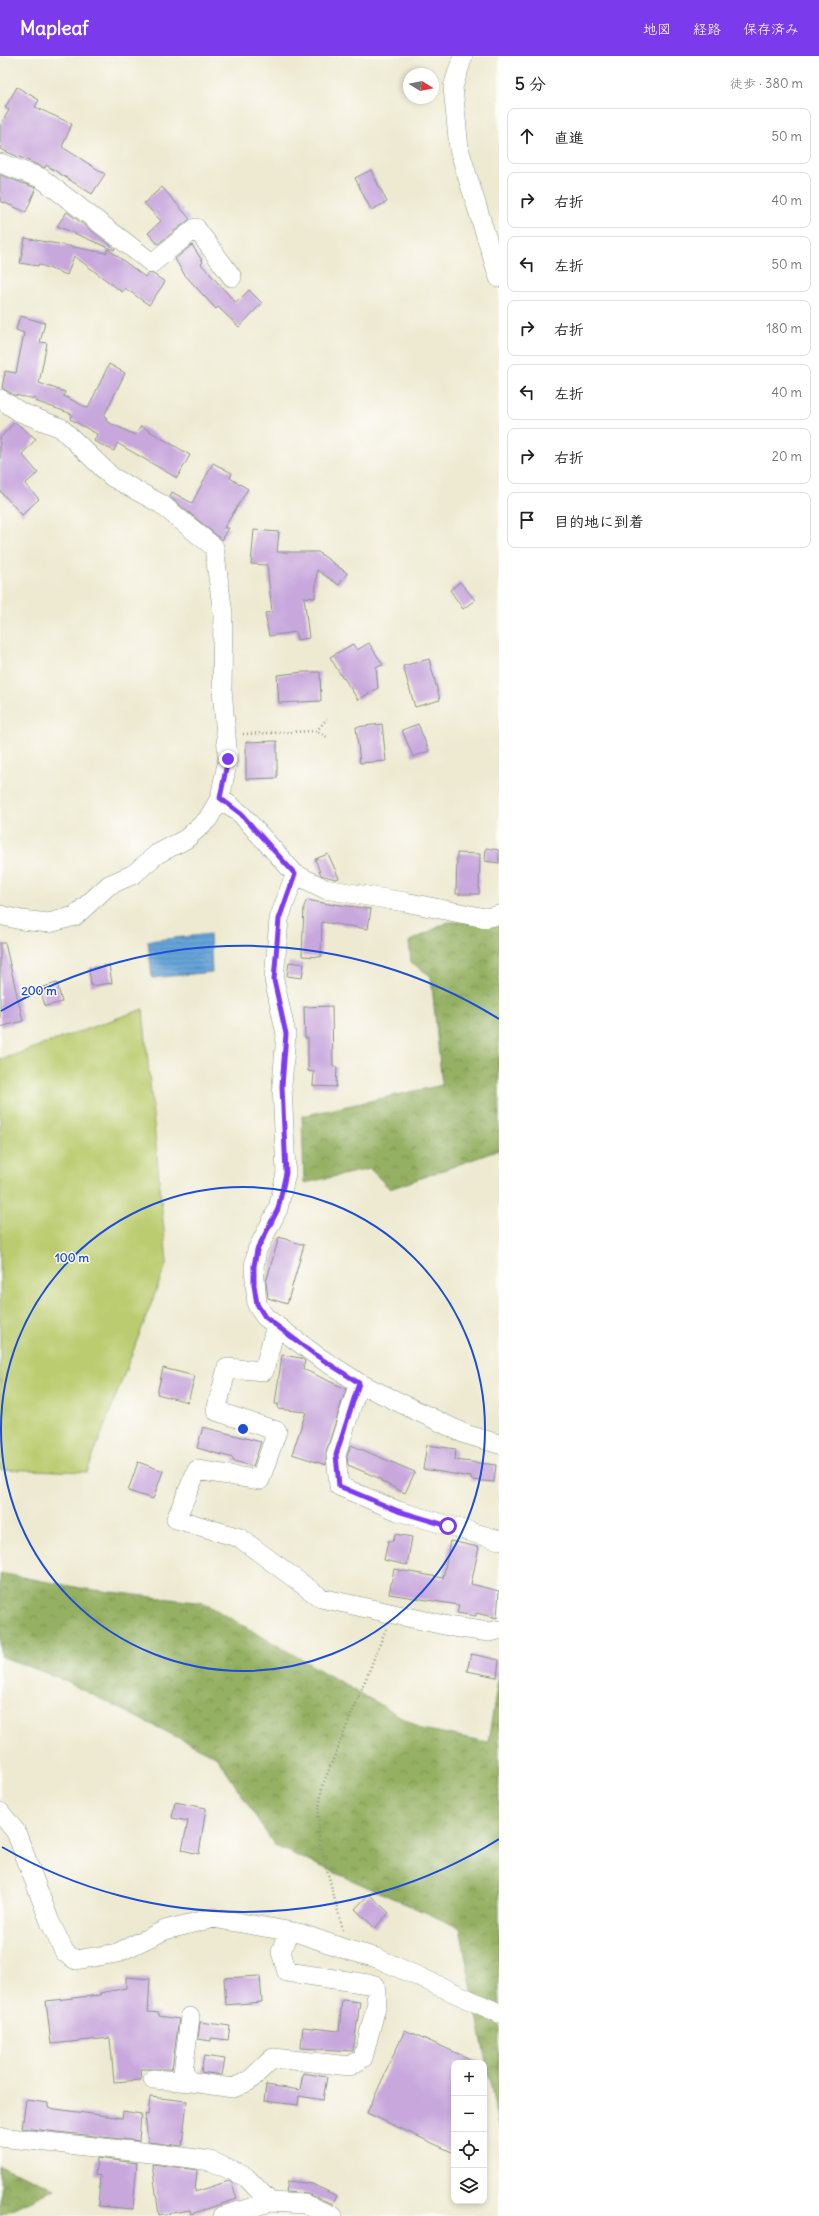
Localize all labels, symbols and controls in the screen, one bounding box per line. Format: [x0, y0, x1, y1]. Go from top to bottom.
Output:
text: Mapleaf [20, 16, 89, 40]
text: 地図 [643, 20, 671, 38]
text: 経路 [693, 20, 721, 38]
text: 保存済み [743, 20, 799, 38]
north arrow [403, 68, 439, 104]
text: 5 分 [515, 73, 546, 95]
text: 徒歩 · 380 m [730, 75, 803, 92]
icon: ahead [516, 125, 538, 147]
text: 直進 [554, 128, 584, 147]
text: 50 m [771, 128, 802, 145]
icon: right [516, 189, 538, 211]
text: 右折 [554, 192, 584, 211]
text: 40 m [771, 192, 802, 209]
icon: left [516, 253, 538, 275]
text: 左折 [554, 256, 584, 275]
text: 50 m [771, 256, 802, 273]
icon: right [516, 317, 538, 339]
text: 右折 [554, 320, 584, 339]
text: 180 m [766, 320, 802, 337]
icon: left [516, 381, 538, 403]
text: 左折 [554, 384, 584, 403]
text: 40 m [771, 384, 802, 401]
icon: right [516, 445, 538, 467]
text: 右折 [554, 448, 584, 467]
text: 20 m [772, 448, 802, 465]
icon: arrive [516, 509, 538, 531]
text: 目的地に到着 [554, 512, 644, 531]
route end [219, 750, 237, 768]
text: 200 m [21, 983, 57, 998]
text: 100 m [55, 1250, 89, 1265]
centre of rings [236, 1422, 250, 1436]
route start [439, 1517, 457, 1535]
map controls [451, 2060, 487, 2204]
button: + [451, 2060, 487, 2096]
button: − [451, 2096, 487, 2132]
button: locate [451, 2132, 487, 2168]
button: layers [451, 2168, 487, 2204]

